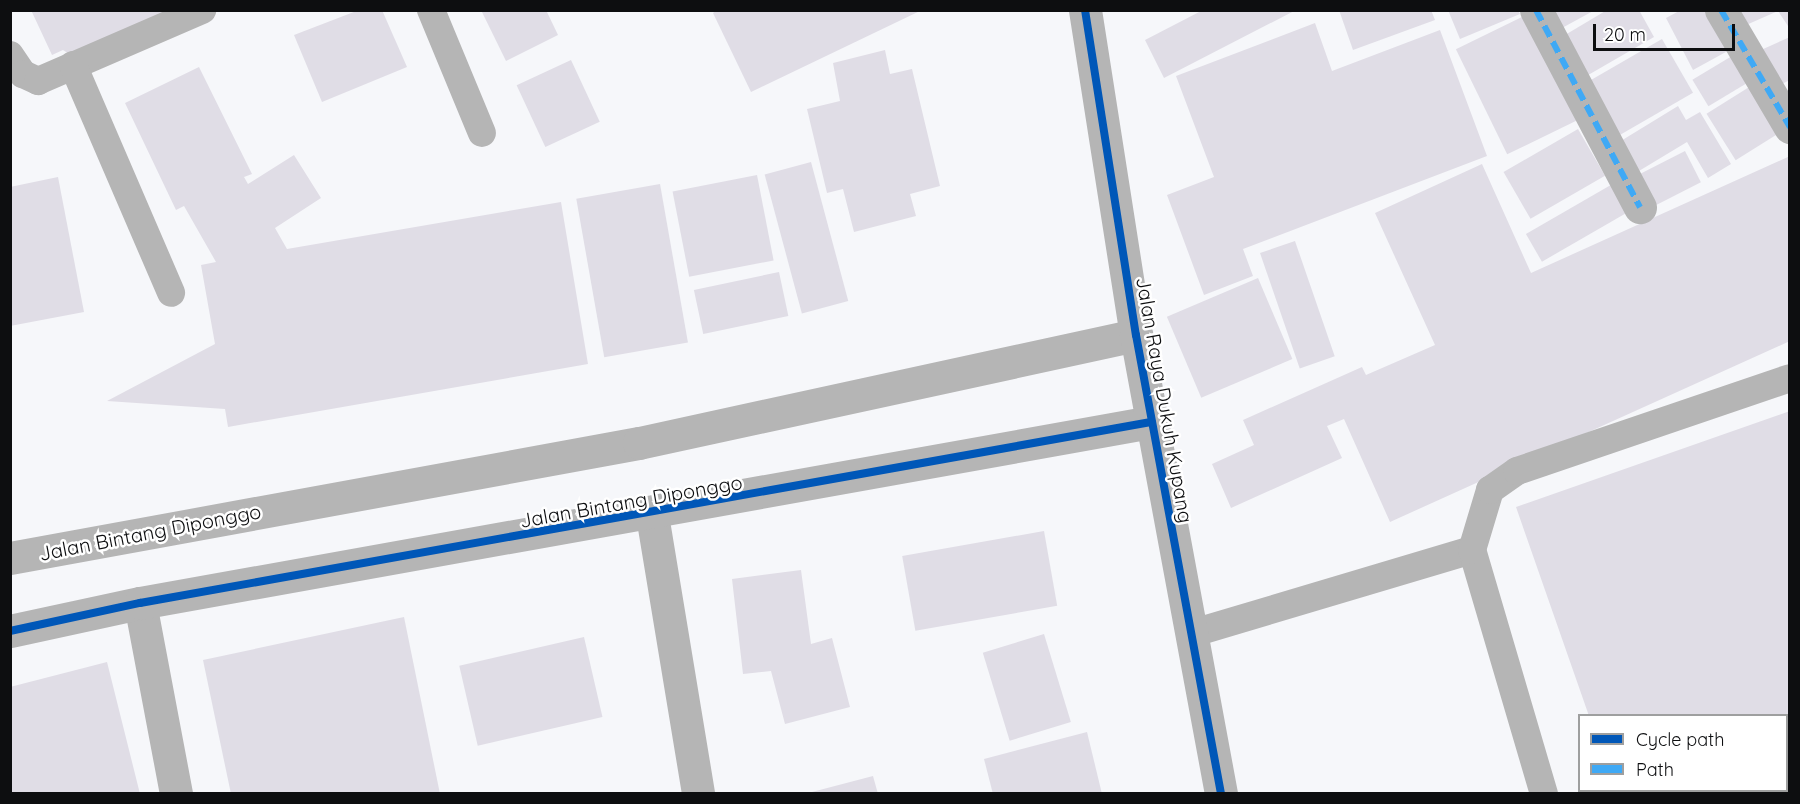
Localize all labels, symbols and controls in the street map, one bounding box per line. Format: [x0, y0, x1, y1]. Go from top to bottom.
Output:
scale bar [1596, 12, 1738, 50]
text: 20 m [1604, 23, 1646, 46]
street label: Jalan Raya Dukuh Kupang [1132, 275, 1198, 525]
street label: Jalan Bintang Diponggo [518, 470, 744, 532]
street label: Jalan Bintang Diponggo [37, 499, 263, 565]
legend [1578, 714, 1788, 792]
text: Cycle path [1636, 728, 1724, 751]
text: Path [1636, 758, 1674, 781]

